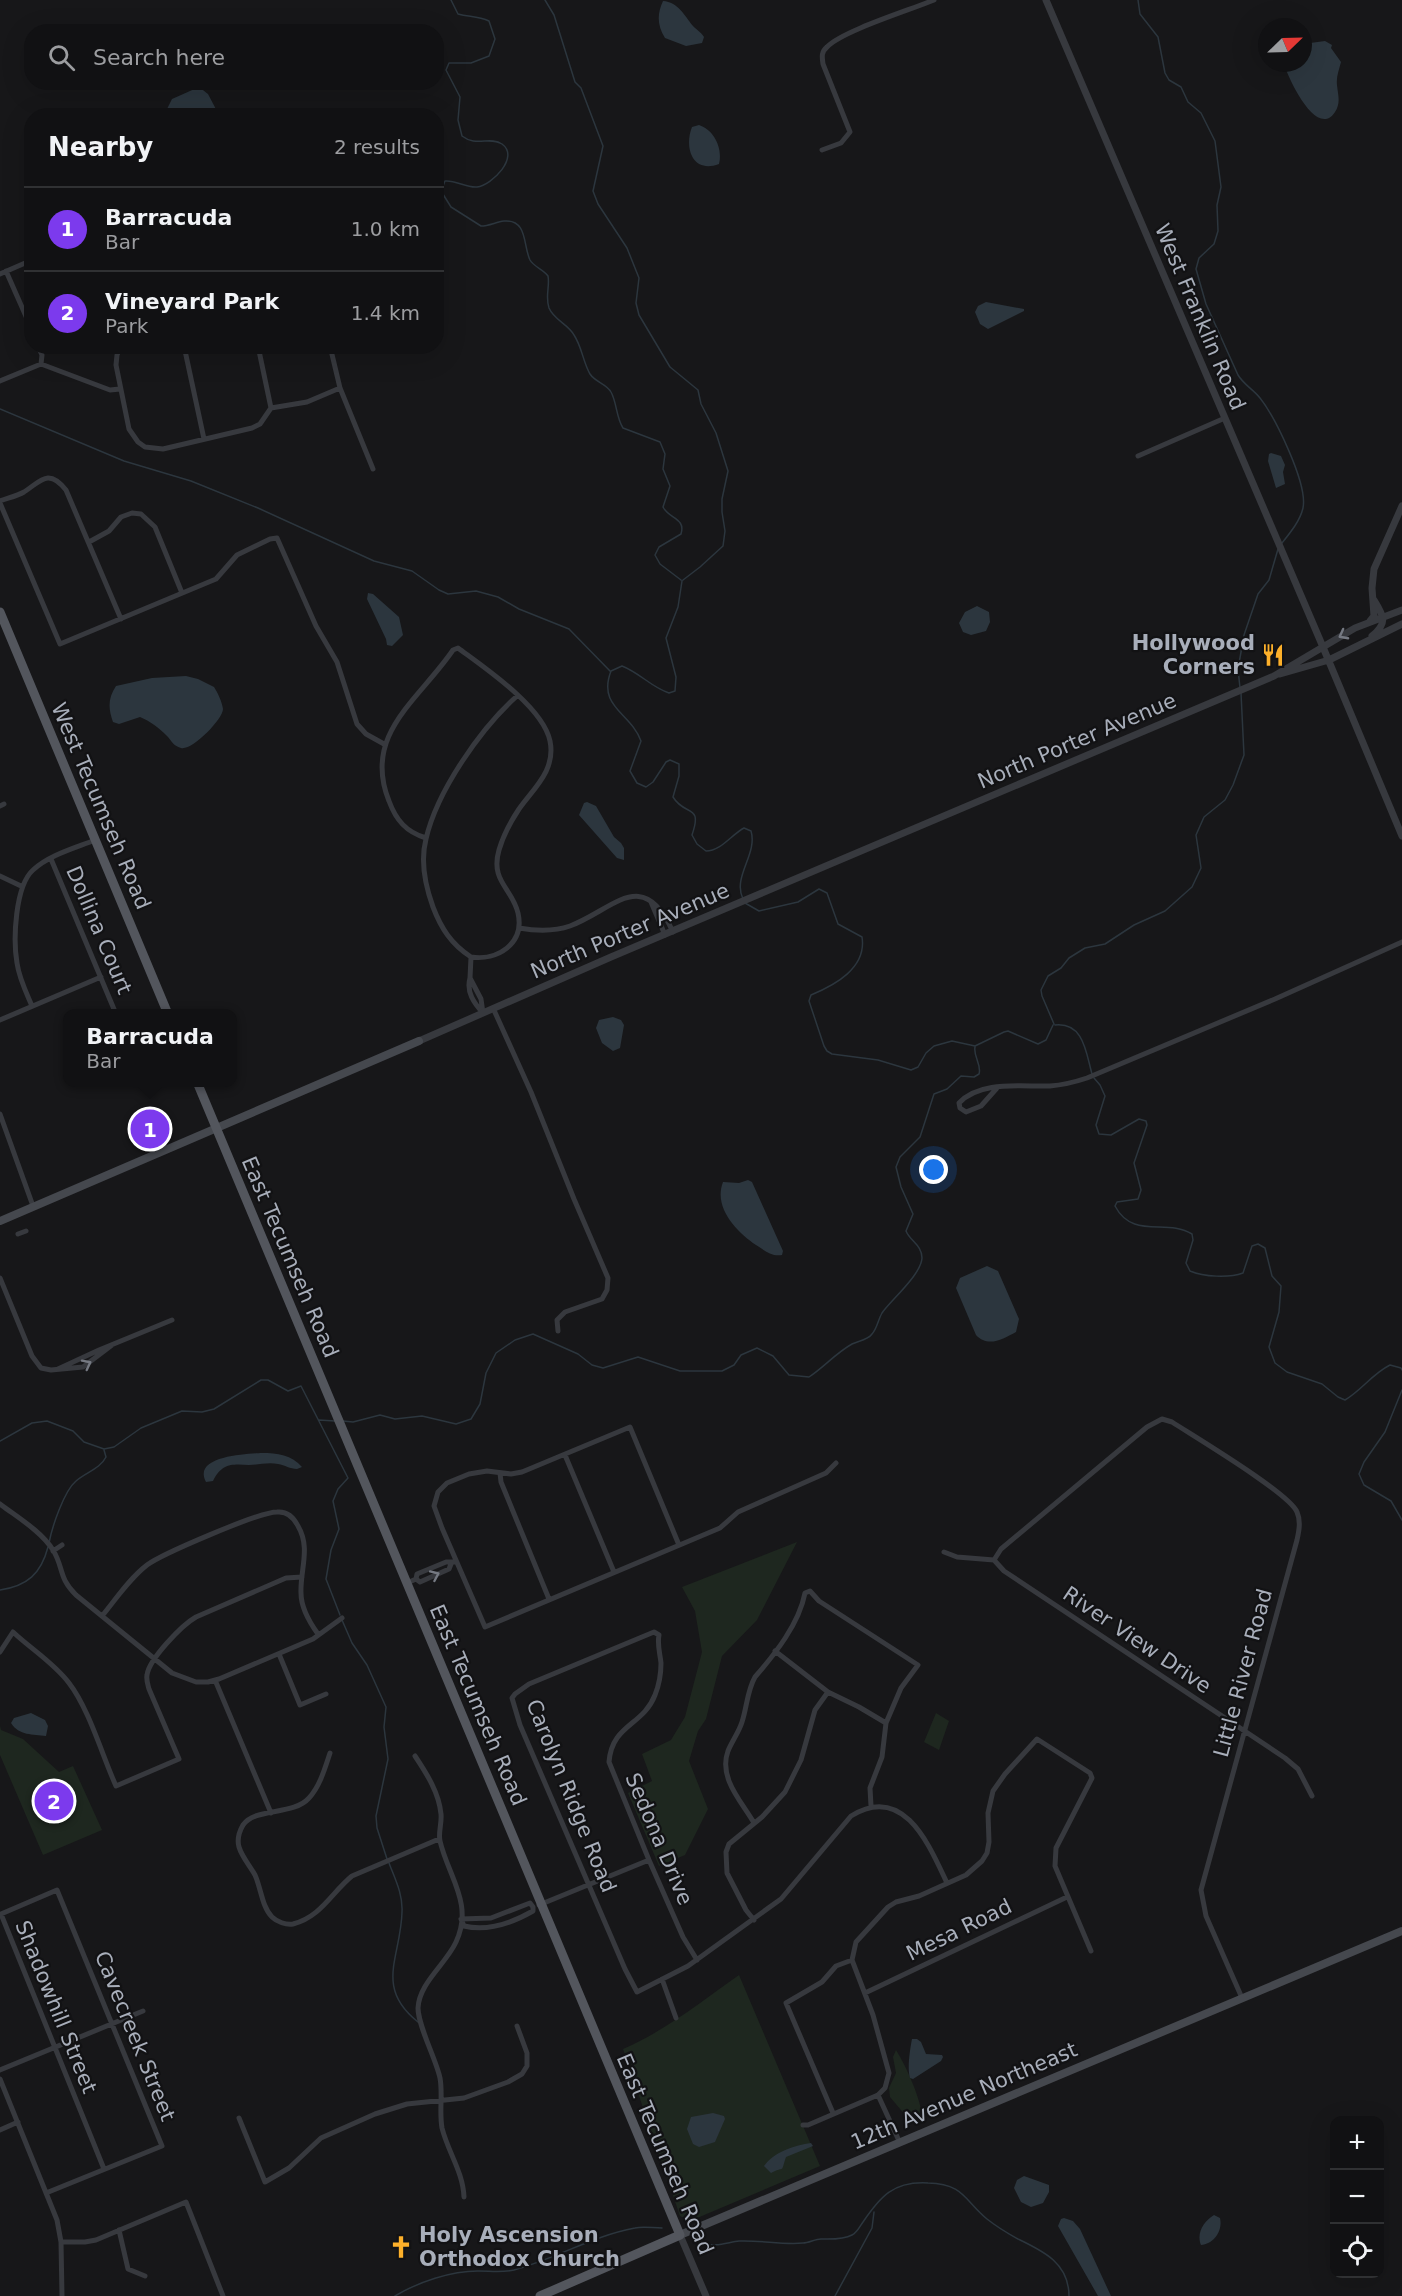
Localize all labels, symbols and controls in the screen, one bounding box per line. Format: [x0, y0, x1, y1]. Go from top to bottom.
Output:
north arrow [1258, 18, 1312, 72]
search box [24, 24, 444, 90]
icon: search [45, 41, 78, 74]
text: Search here [93, 45, 225, 70]
text: Nearby [48, 132, 153, 162]
text: 2 results [334, 135, 420, 159]
text: Barracuda [105, 205, 232, 230]
text: 1 [61, 217, 74, 241]
text: 1.0 km [351, 217, 420, 241]
street label: West Franklin Road [1150, 220, 1250, 414]
text: Bar [105, 230, 139, 254]
text: Vineyard Park [105, 289, 279, 314]
text: 2 [61, 301, 74, 325]
text: 1.4 km [351, 301, 420, 325]
text: Park [105, 314, 148, 338]
one-way arrow [1338, 628, 1349, 639]
place label: Hollywood Corners [1132, 631, 1255, 679]
restaurant icon: Hollywood Corners [1260, 642, 1286, 668]
street label: North Porter Avenue [974, 688, 1180, 794]
street label: West Tecumseh Road [47, 699, 155, 913]
street label: Dollina Court [61, 862, 137, 998]
street label: North Porter Avenue [527, 878, 733, 984]
popup [63, 1009, 237, 1087]
text: Barracuda [86, 1024, 214, 1049]
text: Bar [86, 1049, 120, 1073]
pin: 1 [130, 1106, 170, 1152]
street label: East Tecumseh Road [237, 1153, 343, 1361]
your location [919, 1155, 948, 1184]
one-way arrow [81, 1359, 92, 1371]
one-way arrow [428, 1570, 439, 1582]
street label: River View Drive [1058, 1582, 1216, 1698]
street label: Little River Road [1209, 1586, 1277, 1760]
street label: East Tecumseh Road [425, 1601, 531, 1809]
street label: Carolyn Ridge Road [521, 1696, 621, 1896]
street label: Sedona Drive [620, 1769, 698, 1909]
pin: 2 [34, 1778, 74, 1824]
street label: Mesa Road [902, 1894, 1016, 1966]
street label: Shadowhill Street [10, 1917, 102, 2097]
street label: Cavecreek Street [90, 1948, 180, 2124]
street label: 12th Avenue Northeast [847, 2037, 1081, 2155]
street label: East Tecumseh Road [612, 2050, 718, 2258]
map controls [1330, 2116, 1384, 2278]
button: + [1330, 2116, 1384, 2170]
button: − [1330, 2170, 1384, 2224]
place label: Holy Ascension Orthodox Church [419, 2223, 620, 2271]
button: locate [1330, 2224, 1384, 2278]
church icon: Holy Ascension Orthodox Church [388, 2234, 414, 2260]

